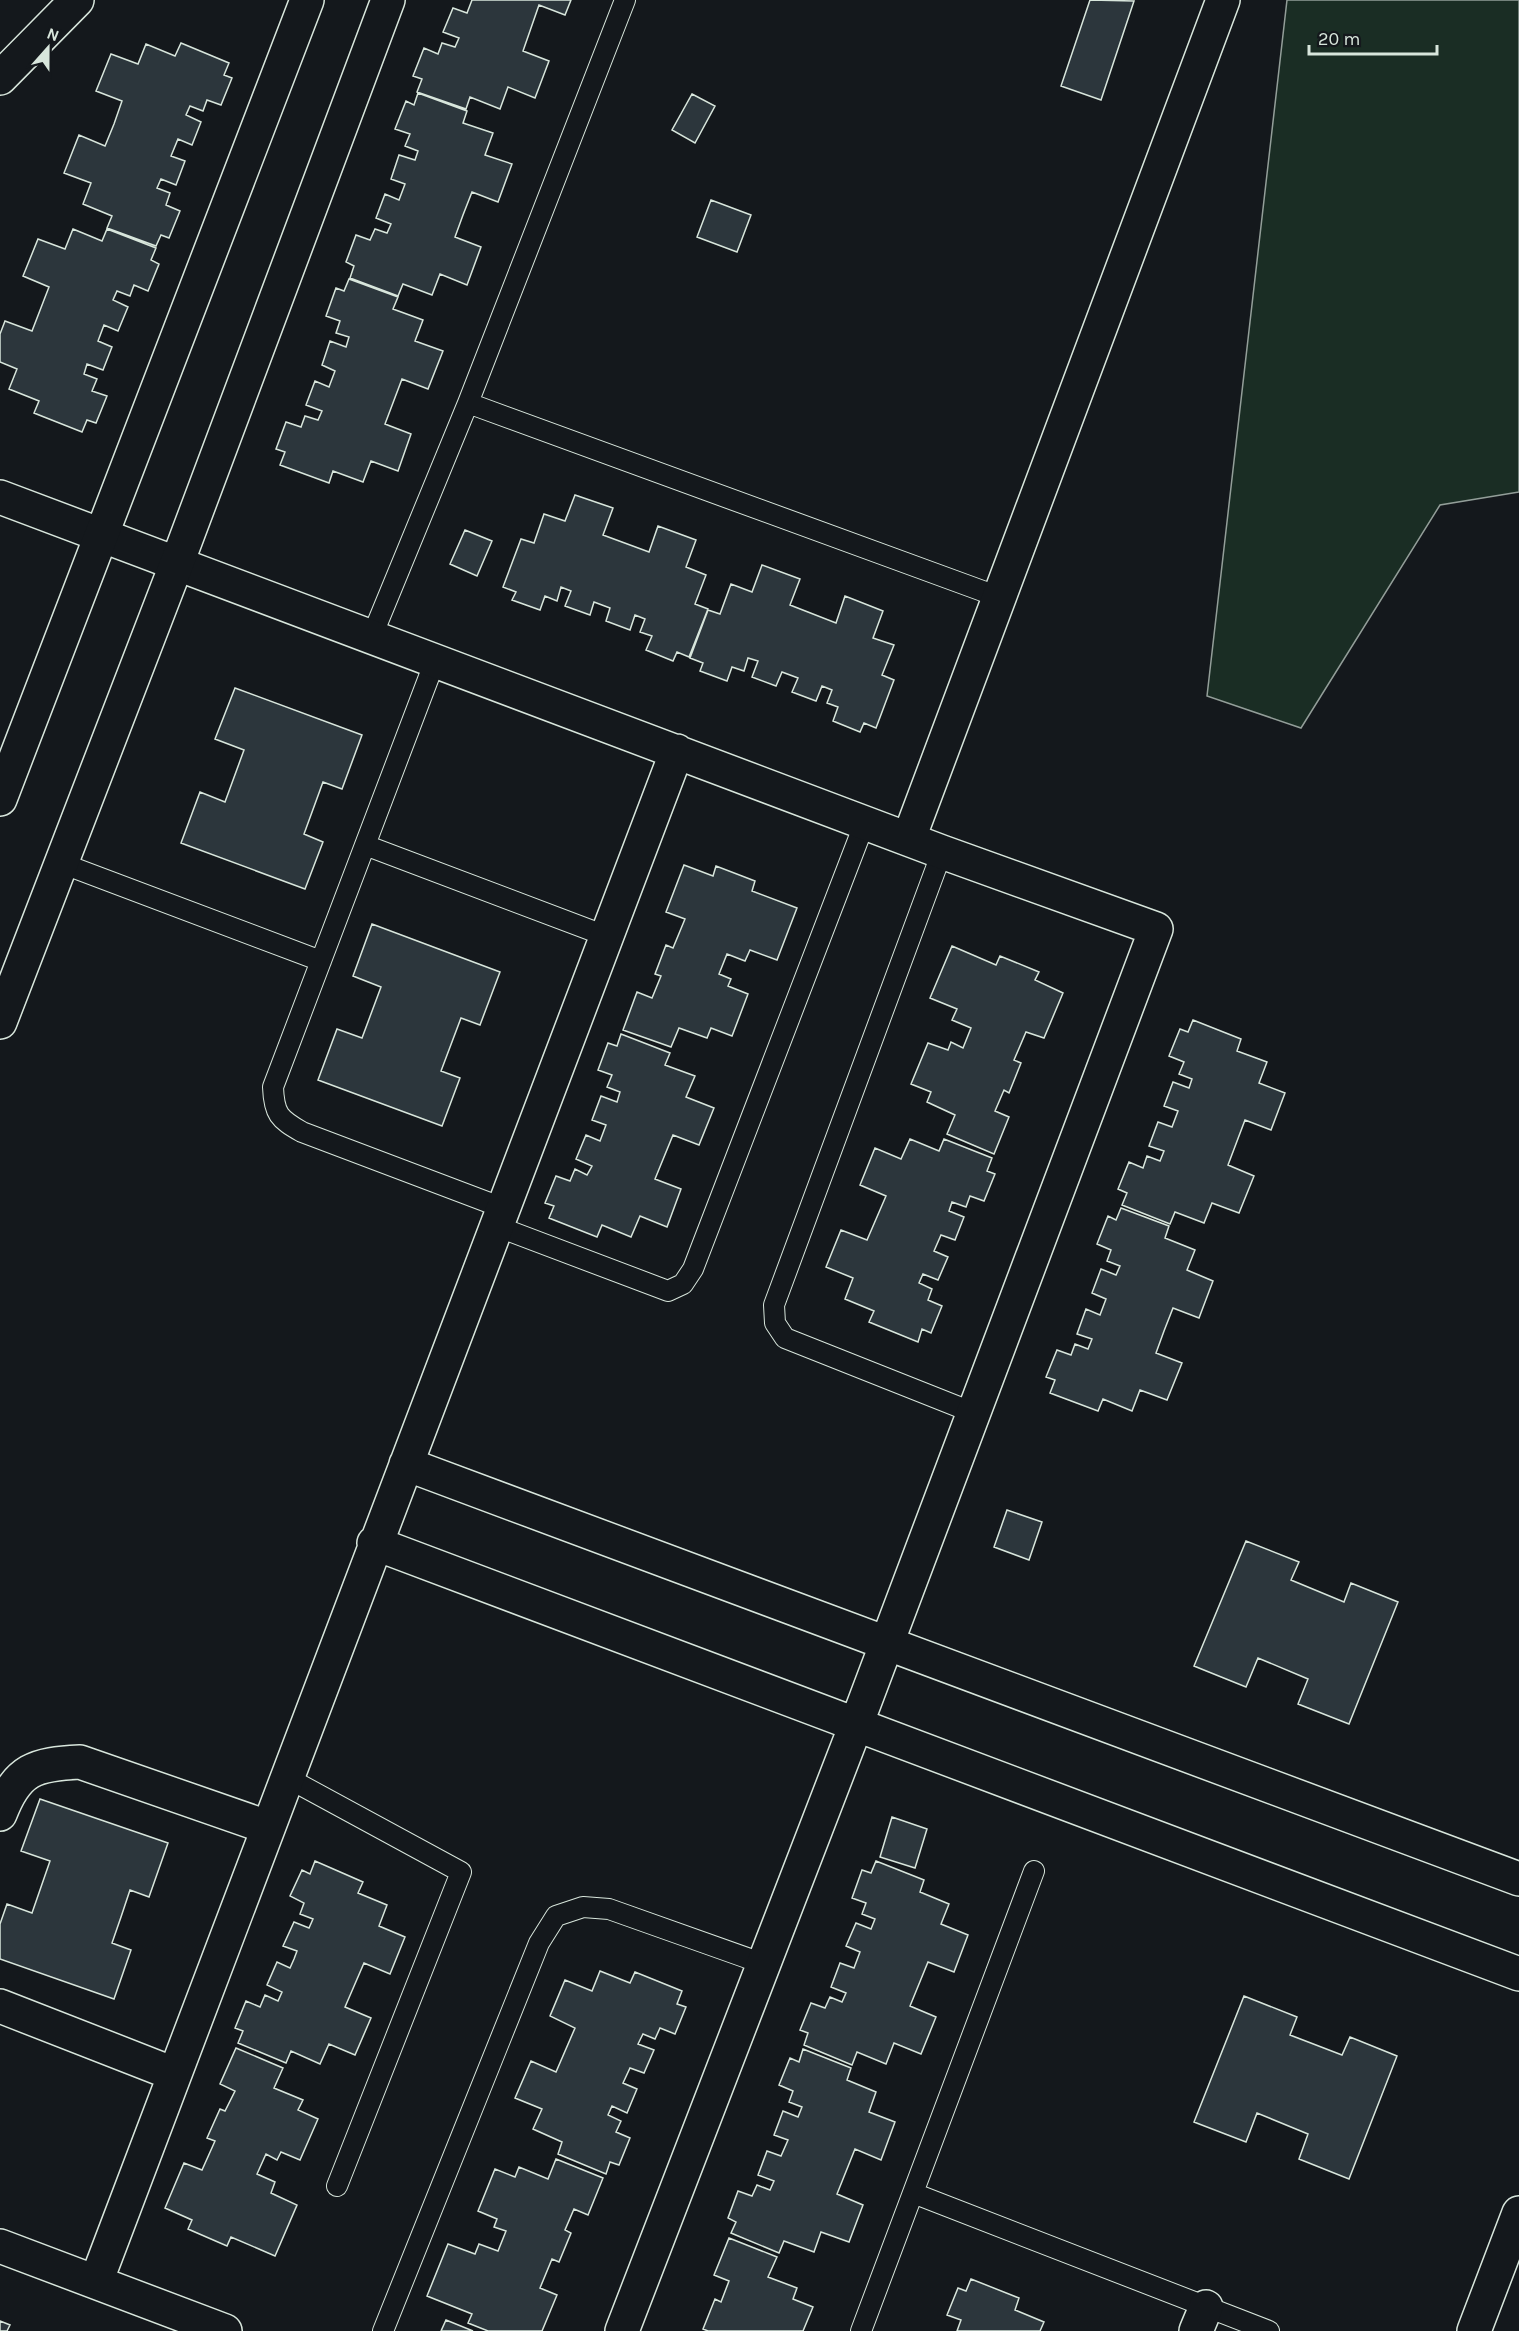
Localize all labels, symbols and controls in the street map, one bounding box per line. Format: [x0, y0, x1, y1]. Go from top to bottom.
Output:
north arrow [18, 18, 78, 78]
scale bar [1309, 18, 1436, 56]
text: N [44, 24, 62, 45]
text: 20 m [1318, 28, 1360, 50]

